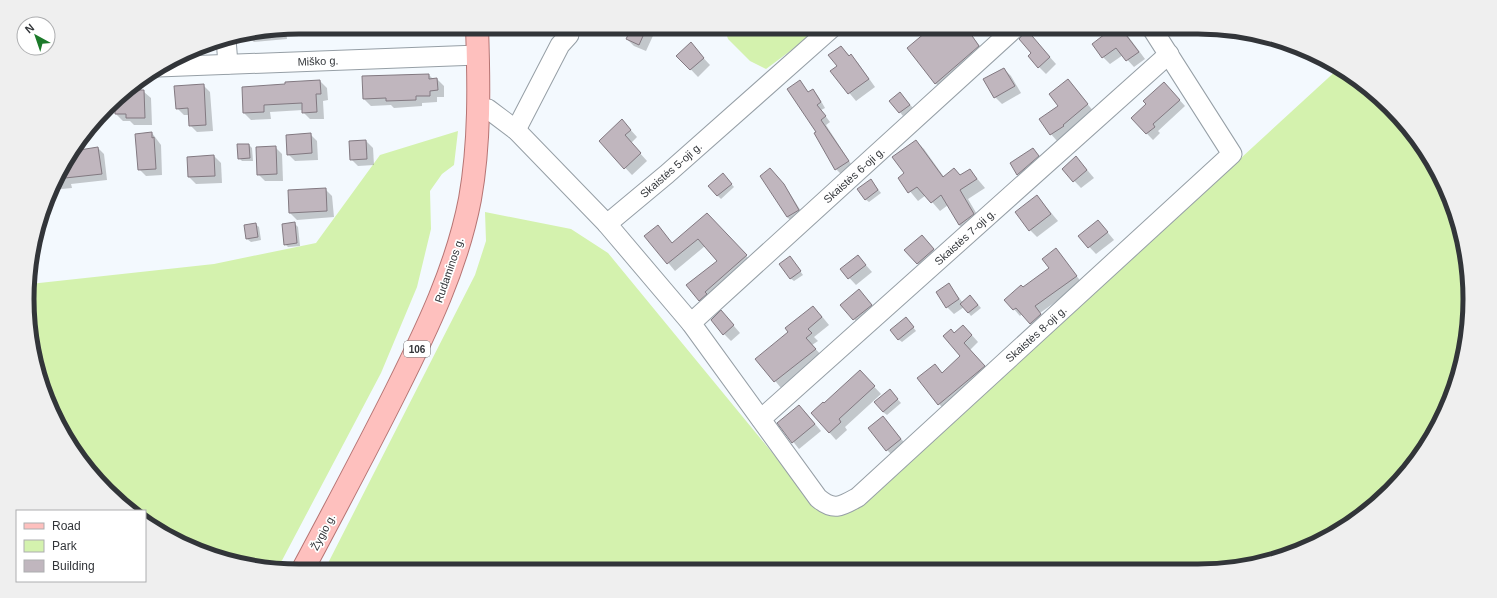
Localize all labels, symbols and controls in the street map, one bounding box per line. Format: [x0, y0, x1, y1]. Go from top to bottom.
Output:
north arrow [16, 16, 56, 56]
text: N [23, 21, 37, 35]
street label: Miško g. [297, 54, 339, 68]
street label: Skaistės 5-oji g. [638, 140, 704, 200]
street label: Skaistės 6-oji g. [821, 145, 887, 205]
street label: Skaistės 7-oji g. [932, 207, 998, 267]
street label: Rudaminos g. [432, 236, 466, 304]
street label: Skaistės 8-oji g. [1003, 304, 1069, 364]
road number: 106 [404, 341, 430, 357]
legend [16, 510, 146, 582]
street label: Žygio g. [309, 512, 337, 552]
text: Road [52, 519, 81, 533]
text: Park [52, 539, 78, 553]
text: Building [52, 559, 95, 573]

